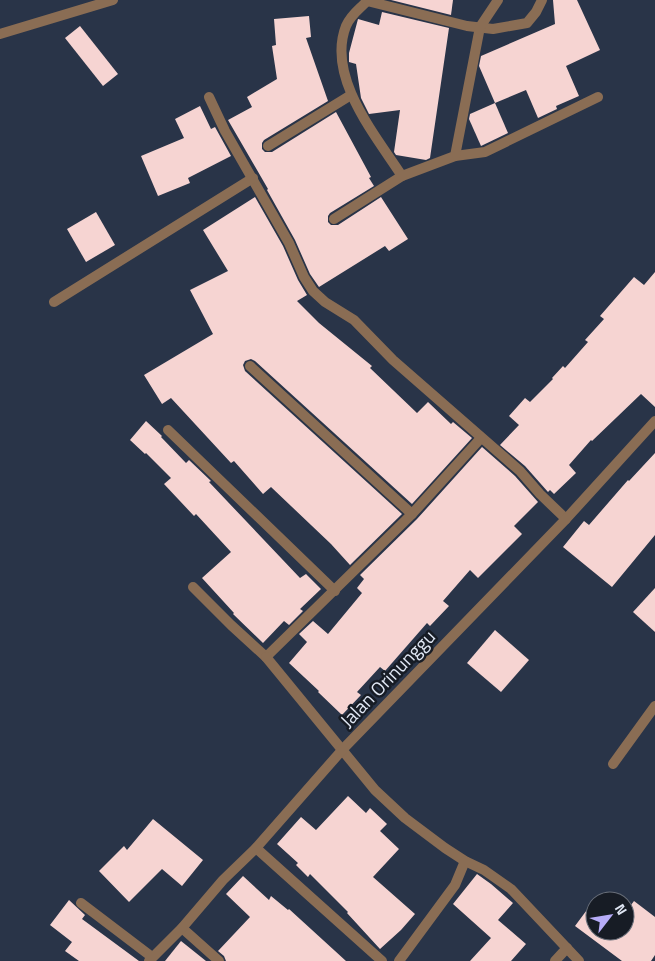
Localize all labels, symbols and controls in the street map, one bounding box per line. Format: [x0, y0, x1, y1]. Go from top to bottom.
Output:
street label: Jalan Orinunggu [333, 622, 441, 734]
north arrow [585, 891, 635, 941]
text: N [610, 899, 633, 919]

